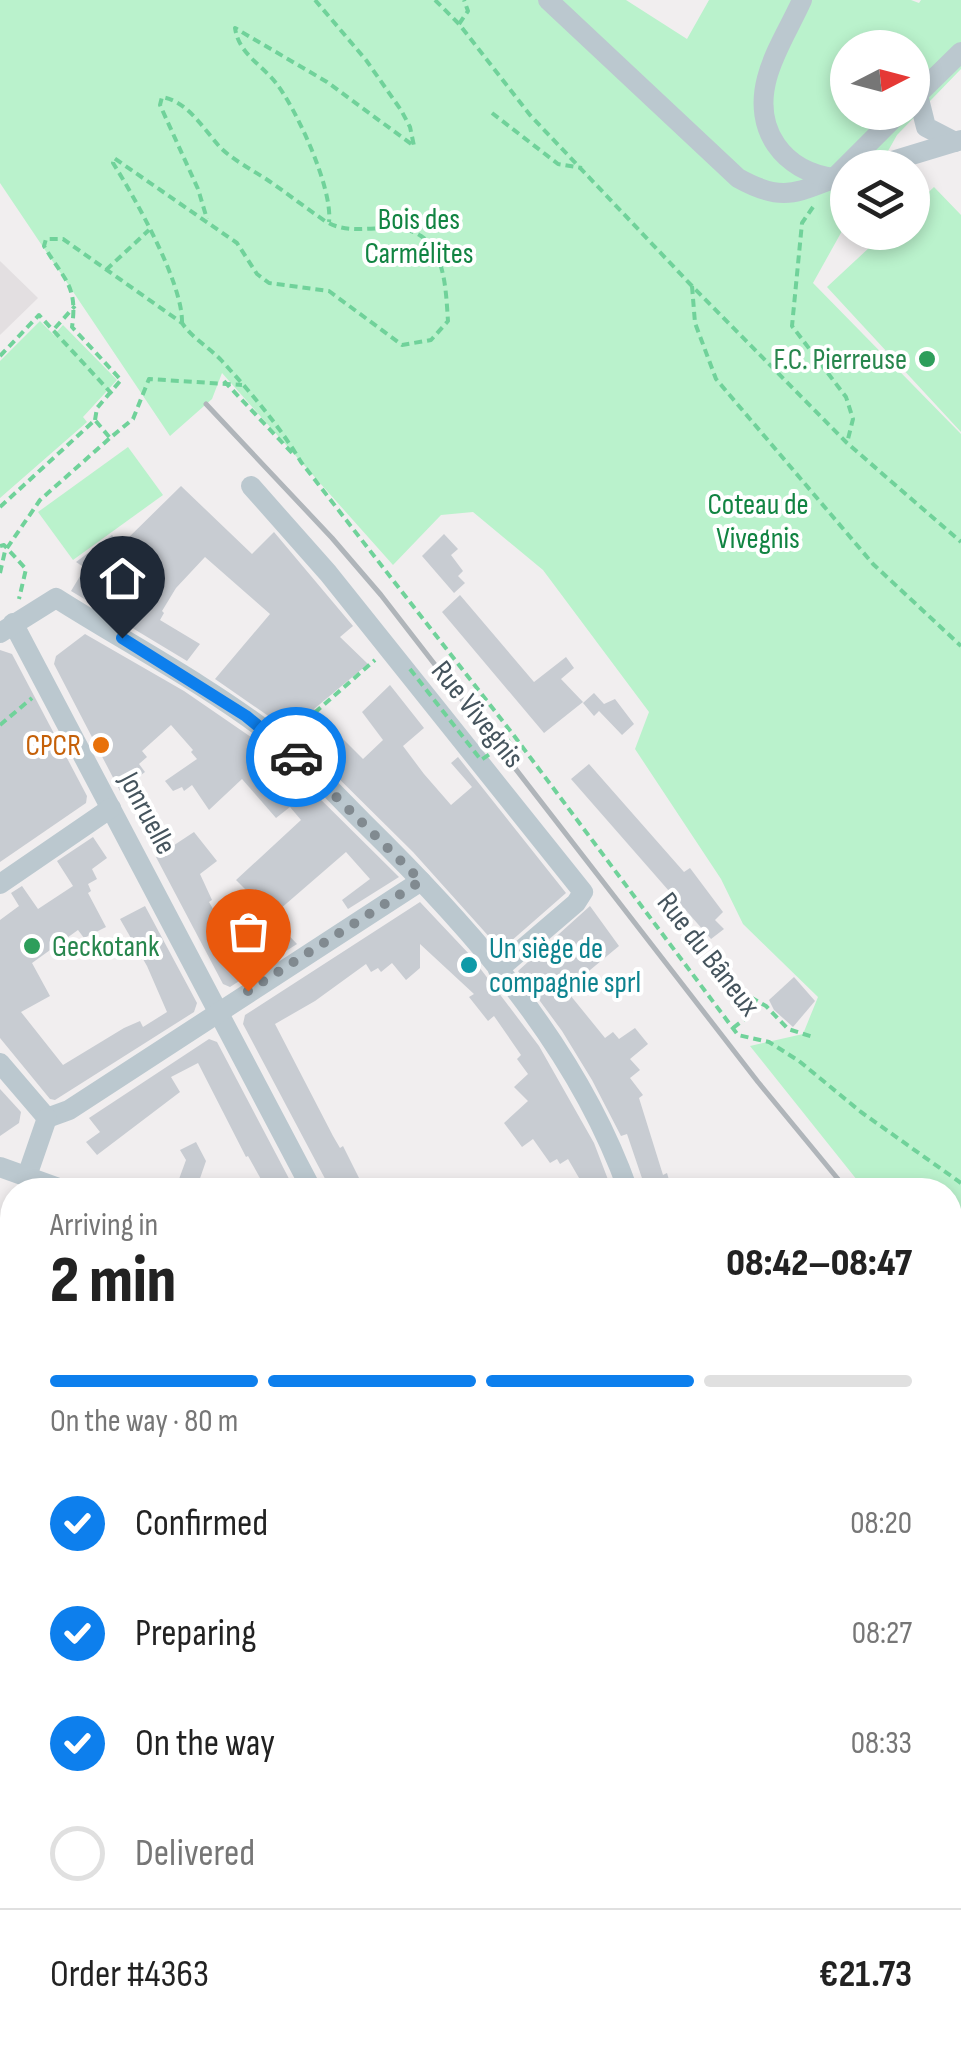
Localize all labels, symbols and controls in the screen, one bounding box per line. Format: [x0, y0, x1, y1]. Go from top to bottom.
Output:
north arrow [830, 30, 930, 130]
map controls [830, 30, 930, 250]
button: layers [830, 150, 930, 250]
park label: Bois des Carmélites [364, 202, 474, 272]
place label: F.C. Pierreuse [773, 342, 907, 378]
marker: F.C. Pierreuse [916, 348, 938, 370]
park label: Coteau de Vivegnis [707, 487, 809, 557]
pin [80, 536, 165, 639]
icon: home [95, 551, 150, 606]
street label: Rue Vivegnis [423, 654, 531, 775]
courier [246, 707, 346, 807]
place label: CPCR [25, 728, 81, 764]
icon: car [269, 730, 324, 785]
marker: CPCR [90, 734, 112, 756]
street label: Jonruelle [110, 765, 184, 861]
street label: Rue du Bâneux [649, 886, 768, 1024]
pin [206, 889, 291, 992]
icon: bag [221, 904, 276, 959]
place label: Geckotank [52, 929, 160, 965]
place label: Un siège de compagnie sprl [489, 931, 641, 1001]
marker: Geckotank [21, 935, 43, 957]
marker: Un siège de compagnie sprl [458, 954, 480, 976]
text: Arriving in [50, 1206, 158, 1245]
text: 08:42–08:47 [726, 1241, 912, 1286]
text: 2 min [50, 1243, 176, 1321]
text: On the way · 80 m [50, 1402, 238, 1441]
icon: check [50, 1496, 105, 1551]
text: Confirmed [135, 1501, 268, 1546]
text: 08:20 [850, 1504, 912, 1543]
icon: check [50, 1606, 105, 1661]
text: Preparing [135, 1611, 256, 1656]
text: 08:27 [852, 1614, 912, 1653]
icon: check [50, 1716, 105, 1771]
text: On the way [135, 1721, 275, 1766]
text: 08:33 [851, 1724, 912, 1763]
text: Delivered [135, 1831, 255, 1876]
text: Order #4363 [50, 1952, 209, 1997]
text: €21.73 [819, 1952, 912, 1997]

